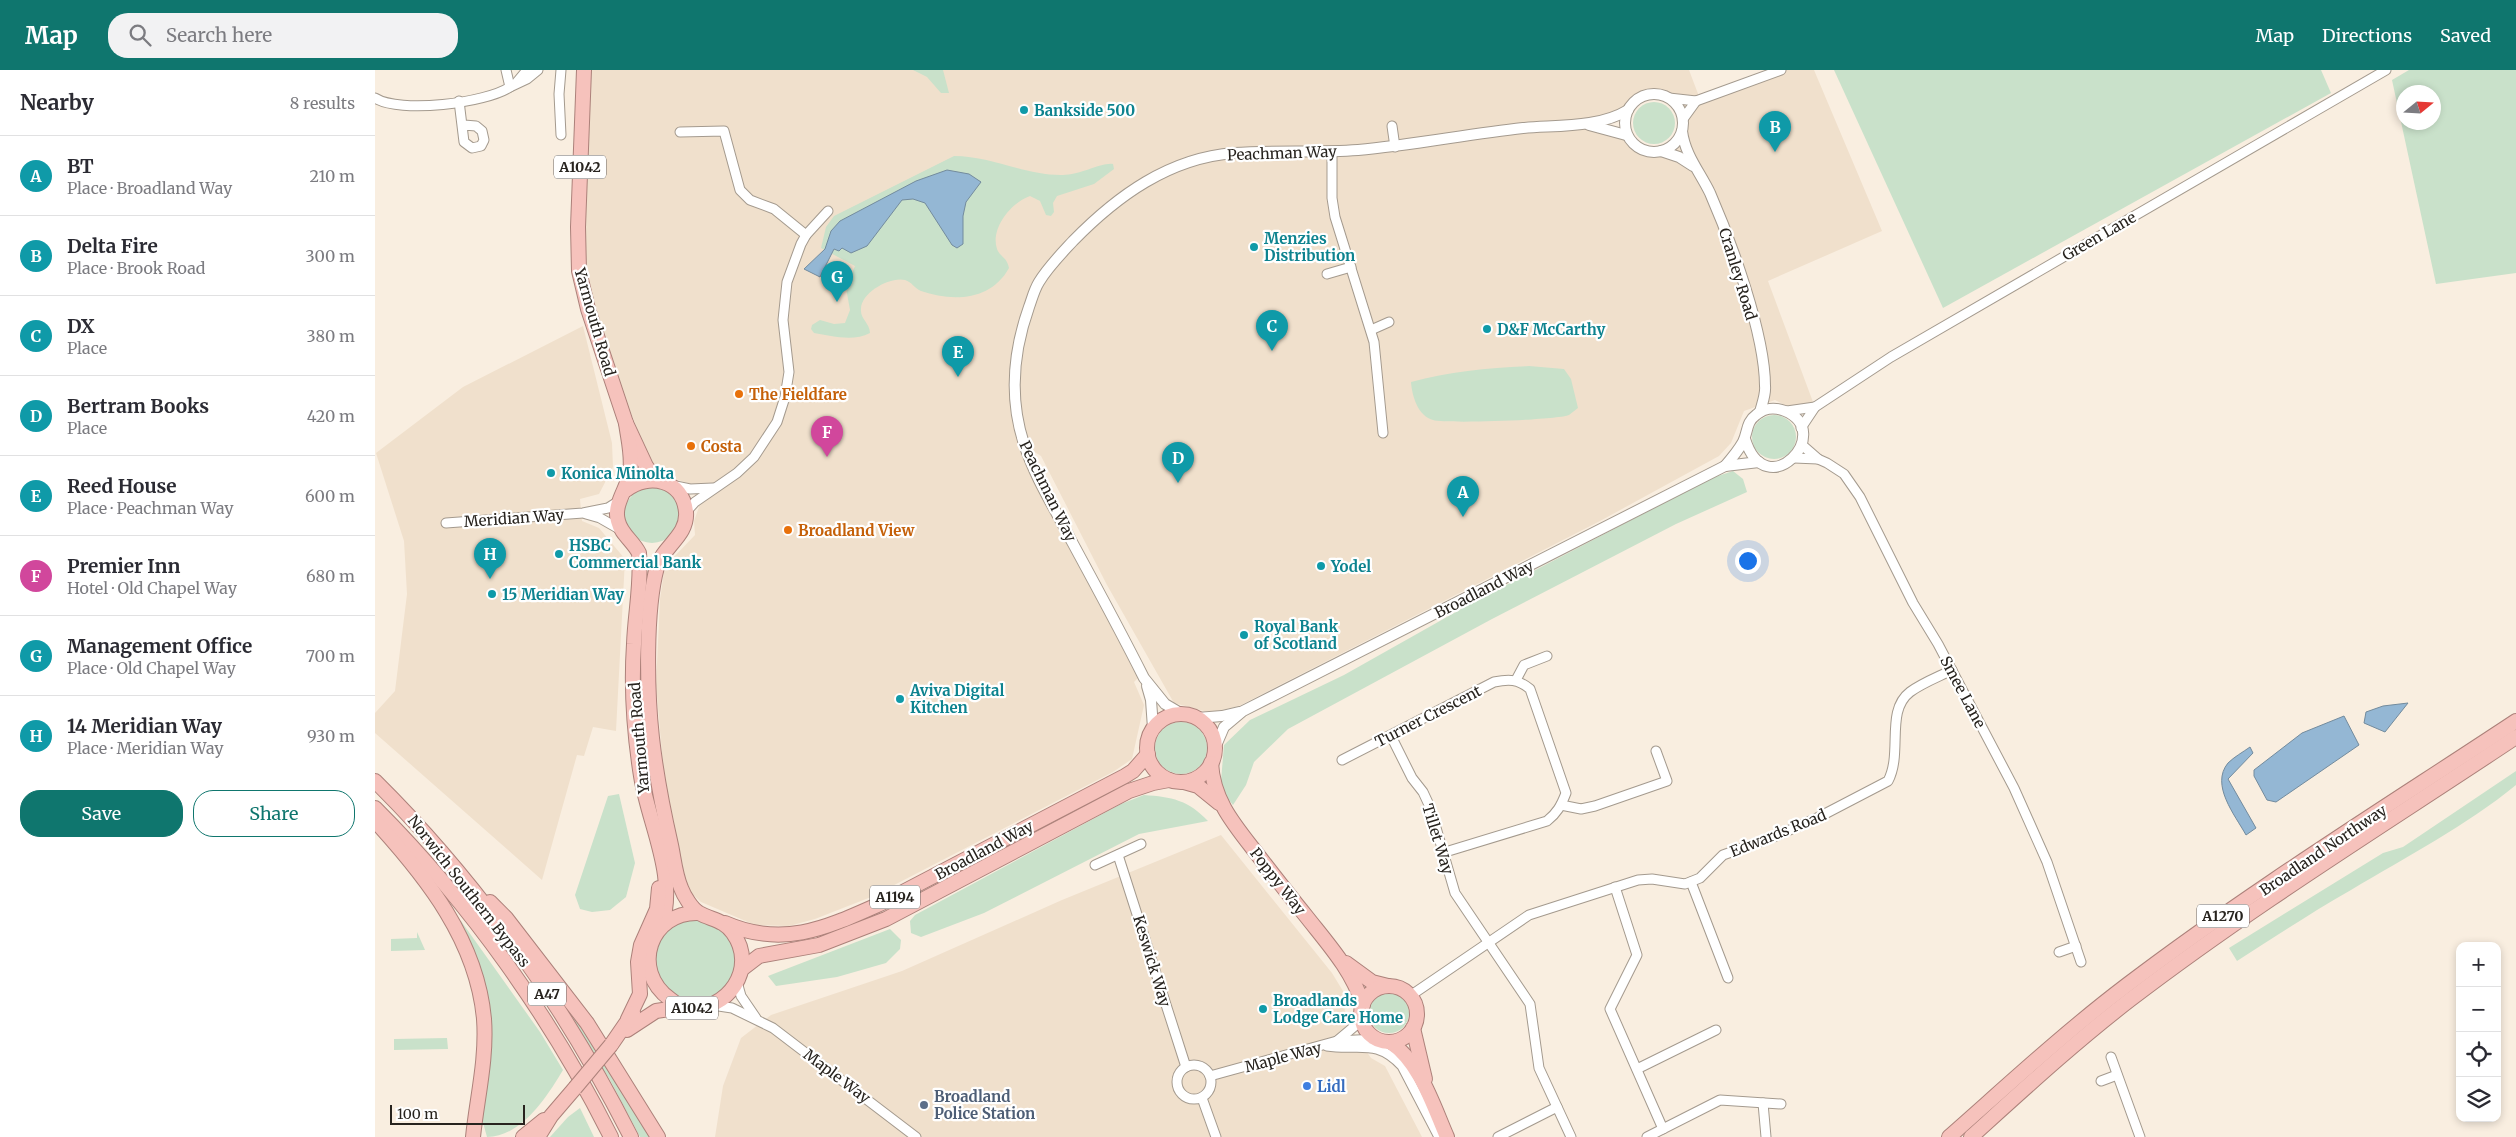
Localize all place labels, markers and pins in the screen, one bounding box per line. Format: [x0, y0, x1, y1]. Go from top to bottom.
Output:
place label: Bankside 500 [1034, 101, 1135, 120]
marker: Bankside 500 [1018, 104, 1030, 116]
pin: B [1759, 111, 1791, 152]
place label: Menzies Distribution [1264, 229, 1355, 265]
marker: Menzies Distribution [1248, 241, 1260, 253]
pin: G [821, 261, 853, 302]
pin: C [1256, 310, 1288, 351]
place label: D&F McCarthy [1497, 320, 1605, 339]
marker: D&F McCarthy [1481, 323, 1493, 335]
pin: E [942, 336, 974, 377]
place label: The Fieldfare [749, 385, 847, 404]
marker: The Fieldfare [733, 388, 745, 400]
pin: F [811, 416, 843, 457]
place label: Costa [701, 437, 742, 456]
marker: Costa [685, 440, 697, 452]
pin: D [1162, 442, 1194, 483]
place label: Konica Minolta [561, 464, 675, 483]
marker: Konica Minolta [545, 467, 557, 479]
pin: A [1447, 476, 1479, 517]
place label: Broadland View [798, 521, 916, 540]
marker: Broadland View [782, 524, 794, 536]
place label: HSBC Commercial Bank [569, 536, 701, 572]
pin: H [474, 538, 506, 579]
marker: HSBC Commercial Bank [553, 548, 565, 560]
place label: Yodel [1330, 557, 1371, 576]
marker: Yodel [1315, 560, 1327, 572]
place label: 15 Meridian Way [502, 585, 624, 604]
marker: 15 Meridian Way [486, 588, 498, 600]
place label: Royal Bank of Scotland [1254, 617, 1339, 653]
marker: Royal Bank of Scotland [1238, 629, 1250, 641]
place label: Aviva Digital Kitchen [909, 681, 1004, 717]
marker: Aviva Digital Kitchen [894, 693, 906, 705]
place label: Broadlands Lodge Care Home [1273, 991, 1403, 1027]
marker: Broadlands Lodge Care Home [1257, 1003, 1269, 1015]
place label: Lidl [1317, 1077, 1346, 1096]
marker: Lidl [1301, 1080, 1313, 1092]
place label: Broadland Police Station [934, 1087, 1035, 1123]
marker: Broadland Police Station [918, 1099, 930, 1111]

